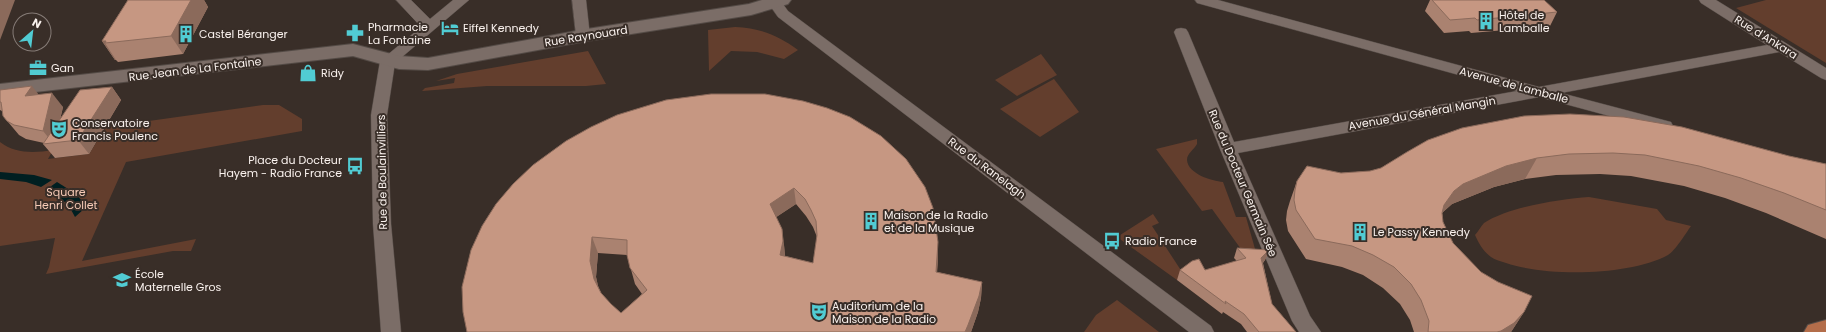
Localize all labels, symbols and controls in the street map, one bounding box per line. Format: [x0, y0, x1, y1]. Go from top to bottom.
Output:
place label: Hôtel de Lamballe [1499, 7, 1550, 36]
building icon: Hôtel de Lamballe [1476, 11, 1496, 31]
street label: Rue d'Ankara [1731, 11, 1801, 63]
north arrow [12, 12, 52, 52]
text: N [29, 14, 44, 32]
hotel icon: Eiffel Kennedy [440, 18, 460, 38]
place label: Pharmacie La Fontaine [368, 19, 431, 48]
place label: Eiffel Kennedy [463, 20, 540, 36]
street label: Rue Raynouard [543, 22, 629, 50]
pharmacy icon: Pharmacie La Fontaine [345, 23, 365, 43]
building icon: Castel Béranger [176, 24, 196, 44]
place label: Castel Béranger [199, 26, 288, 42]
street label: Rue Jean de La Fontaine [128, 53, 262, 85]
office icon: Gan [28, 58, 48, 78]
place label: Gan [51, 60, 74, 76]
shop icon: Ridy [298, 63, 318, 83]
street label: Avenue de Lamballe [1458, 63, 1570, 107]
place label: Ridy [321, 65, 345, 81]
street label: Avenue du Général Mangin [1347, 92, 1497, 134]
street label: Rue du Docteur Germain Sée [1205, 107, 1281, 259]
street label: Rue de Boulainvilliers [373, 114, 391, 230]
place label: Conservatoire Francis Poulenc [72, 115, 158, 144]
theatre icon: Conservatoire Francis Poulenc [49, 119, 69, 139]
street label: Rue du Ranelagh [945, 133, 1029, 203]
place label: Place du Docteur Hayem - Radio France [219, 152, 342, 181]
bus stop icon: Place du Docteur Hayem - Radio France [345, 156, 365, 176]
park label: Square Henri Collet [35, 184, 98, 213]
place label: Maison de la Radio et de la Musique [884, 207, 988, 236]
building icon: Maison de la Radio et de la Musique [861, 211, 881, 231]
building icon: Le Passy Kennedy [1350, 222, 1370, 242]
place label: Le Passy Kennedy [1373, 224, 1471, 240]
bus stop icon: Radio France [1102, 231, 1122, 251]
place label: Radio France [1125, 233, 1197, 249]
place label: École Maternelle Gros [135, 266, 222, 295]
school or university icon: École Maternelle Gros [112, 270, 132, 290]
place label: Auditorium de la Maison de la Radio [832, 298, 936, 327]
theatre icon: Auditorium de la Maison de la Radio [809, 302, 829, 322]

